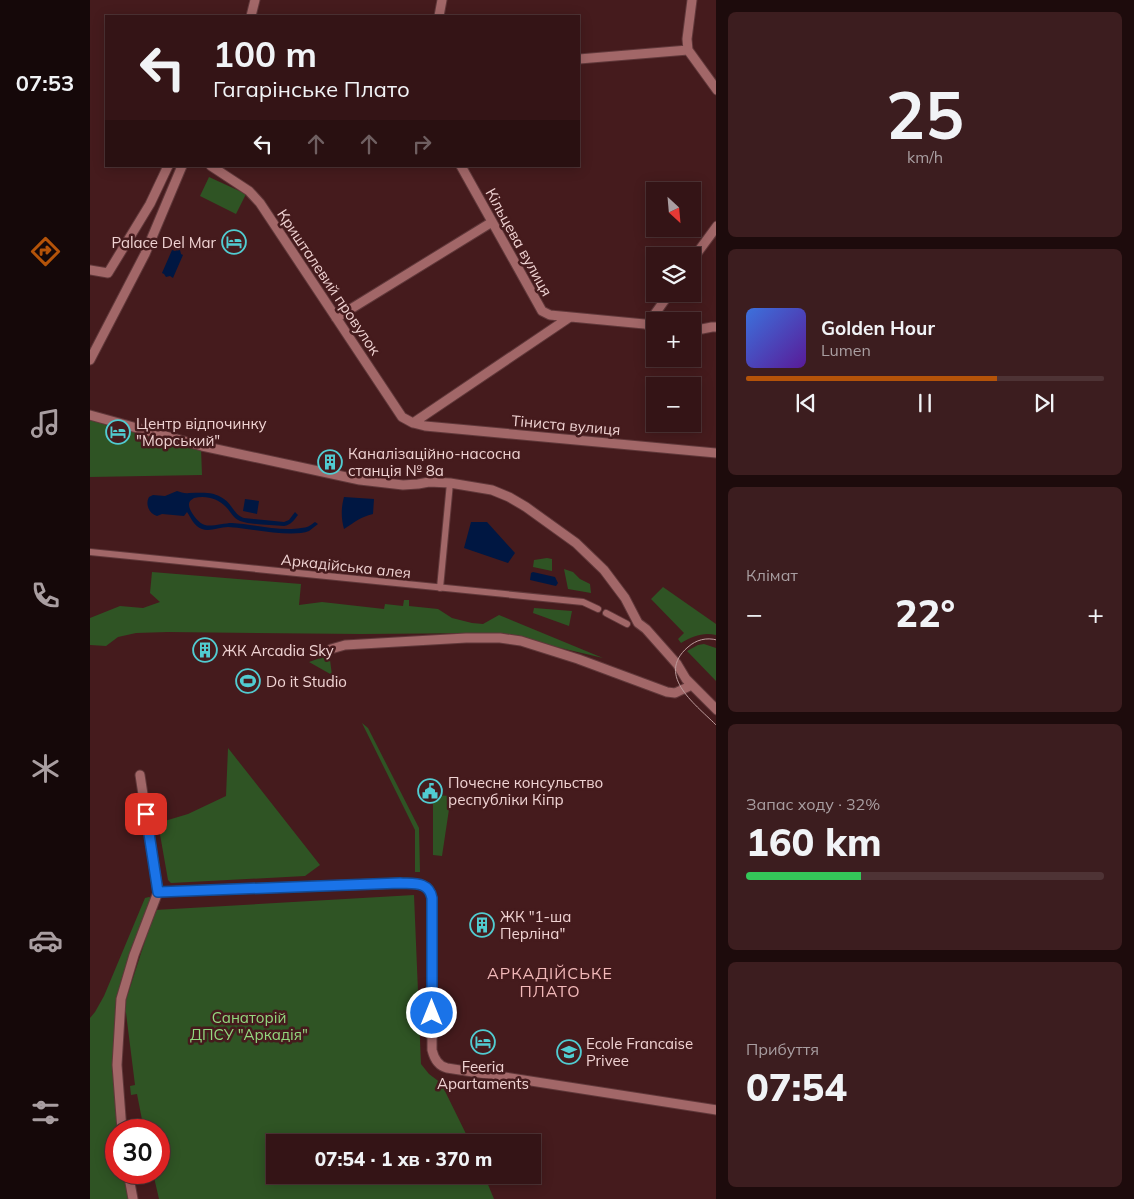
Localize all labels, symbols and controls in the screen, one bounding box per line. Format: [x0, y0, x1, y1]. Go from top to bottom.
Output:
text: 100 m [213, 32, 317, 76]
icon: left [130, 35, 195, 100]
text: 07:53 [16, 69, 74, 97]
text: 25 [886, 74, 964, 155]
text: Гагарінське Плато [213, 75, 410, 103]
icon: left [249, 130, 277, 158]
icon: ahead [302, 130, 330, 158]
icon: ahead [355, 130, 383, 158]
icon: right [408, 130, 436, 158]
text: km/h [907, 147, 943, 167]
north arrow [646, 182, 701, 238]
map controls [646, 182, 701, 432]
street label: Кільцева вулиця [481, 185, 557, 299]
street label: Кришталевий провулок [273, 205, 385, 359]
hotel icon: Palace Del Mar [221, 229, 247, 255]
place label: Palace Del Mar [112, 233, 217, 252]
icon: directions [28, 234, 63, 269]
button: layers [646, 247, 701, 302]
button: + [646, 312, 701, 367]
text: Golden Hour [821, 316, 935, 340]
text: Lumen [821, 340, 871, 360]
button: − [646, 377, 701, 432]
icon: previous [792, 389, 820, 417]
icon: pause [911, 389, 939, 417]
icon: next [1030, 389, 1058, 417]
icon: music [28, 406, 63, 441]
street label: Тіниста вулиця [511, 411, 621, 439]
place label: Центр відпочинку "Морський" [136, 414, 267, 450]
hotel icon: Центр відпочинку "Морський" [105, 419, 131, 445]
place label: Каналізаційно-насосна станція № 8а [348, 444, 521, 480]
building icon: Каналізаційно-насосна станція № 8а [317, 449, 343, 475]
street label: Аркадійська алея [280, 550, 412, 582]
text: Клімат [746, 565, 798, 585]
icon: phone [28, 578, 63, 613]
text: 22° [895, 589, 955, 637]
text: − [746, 596, 763, 631]
text: + [1087, 596, 1104, 631]
building icon: ЖК Arcadia Sky [192, 637, 218, 663]
place label: ЖК Arcadia Sky [222, 641, 334, 660]
sports icon: Do it Studio [235, 668, 261, 694]
place label: Do it Studio [266, 672, 347, 691]
icon: climate [28, 751, 63, 786]
place label: Почесне консульство республіки Кіпр [448, 773, 603, 809]
public building icon: Почесне консульство республіки Кіпр [417, 778, 443, 804]
pin [125, 793, 167, 835]
text: Запас ходу · 32% [746, 794, 880, 814]
icon: arrive [132, 800, 160, 828]
text: 160 km [746, 818, 882, 866]
place label: ЖК "1-ша Перліна" [500, 907, 571, 943]
building icon: ЖК "1-ша Перліна" [469, 912, 495, 938]
icon: car [28, 923, 63, 958]
district label: АРКАДІЙСЬКЕ ПЛАТО [487, 963, 613, 1001]
position arrow [405, 986, 457, 1038]
park label: Санаторій ДПСУ "Аркадія" [190, 1008, 308, 1044]
hotel icon: Feeria Apartaments [470, 1029, 496, 1055]
place label: Ecole Francaise Privee [586, 1034, 693, 1070]
school or university icon: Ecole Francaise Privee [556, 1039, 582, 1065]
text: Прибуття [746, 1039, 819, 1059]
place label: Feeria Apartaments [437, 1057, 529, 1093]
text: 07:54 [746, 1063, 847, 1111]
icon: filters [28, 1095, 63, 1130]
speed limit sign: 30 [105, 1119, 170, 1184]
text: 07:54 · 1 хв · 370 m [315, 1147, 492, 1171]

